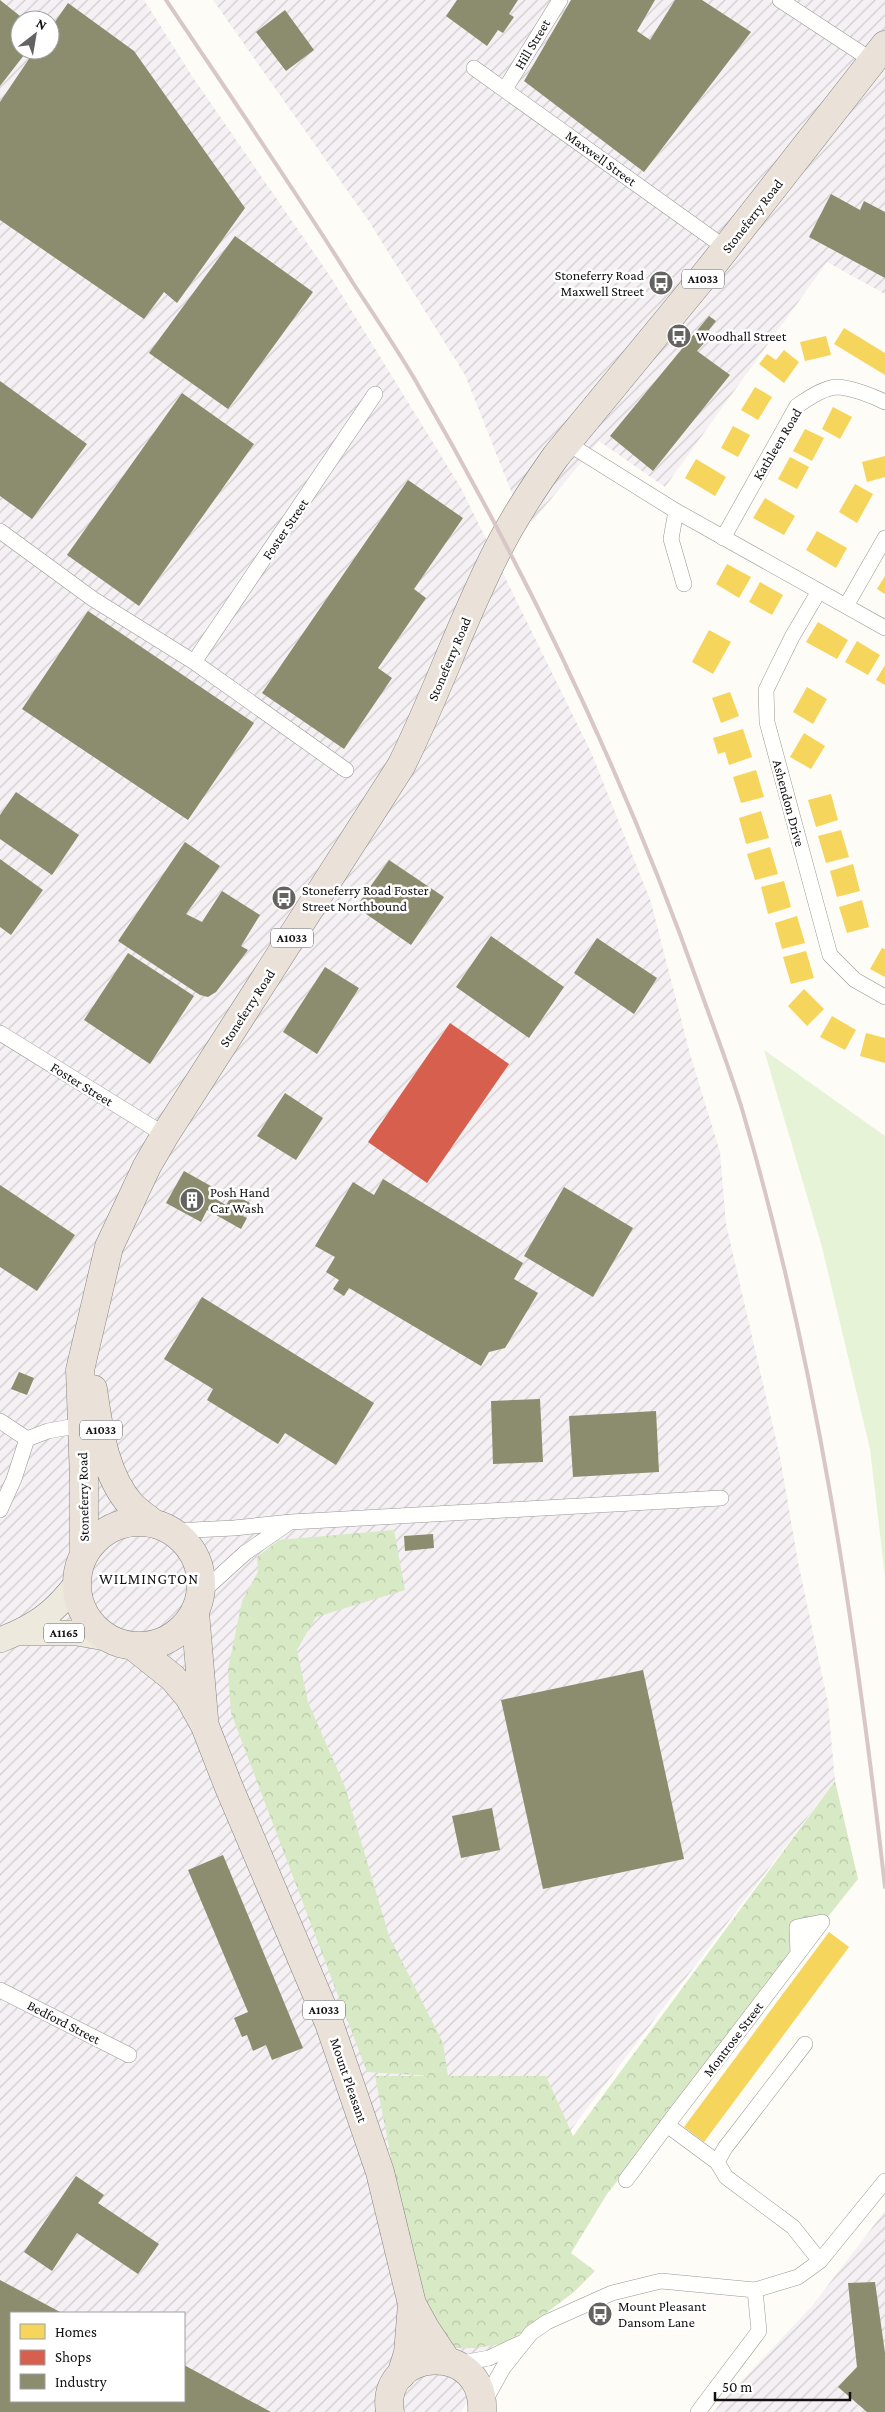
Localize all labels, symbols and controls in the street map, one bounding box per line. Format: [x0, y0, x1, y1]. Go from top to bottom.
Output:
north arrow [10, 10, 60, 60]
text: N [33, 15, 50, 33]
street label: Hill Street [511, 16, 553, 72]
street label: Maxwell Street [562, 127, 640, 189]
street label: Stoneferry Road [718, 175, 786, 256]
place label: Stoneferry Road Maxwell Street [555, 267, 645, 299]
bus stop icon: Stoneferry Road Maxwell Street [648, 270, 674, 296]
road number: A1033 [682, 270, 724, 288]
bus stop icon: Woodhall Street [666, 323, 692, 349]
place label: Woodhall Street [696, 328, 787, 344]
street label: Kathleen Road [749, 405, 805, 483]
street label: Foster Street [259, 495, 311, 563]
street label: Stoneferry Road [424, 614, 474, 703]
street label: Ashendon Drive [770, 758, 808, 848]
place label: Stoneferry Road Foster Street Northbound [302, 882, 429, 914]
bus stop icon: Stoneferry Road Foster Street Northbound [271, 885, 297, 911]
road number: A1033 [271, 928, 313, 948]
street label: Stoneferry Road [216, 966, 278, 1050]
street label: Foster Street [48, 1059, 116, 1110]
place label: Posh Hand Car Wash [210, 1184, 271, 1216]
building icon: Posh Hand Car Wash [179, 1187, 205, 1213]
road number: A1033 [80, 1420, 122, 1440]
street label: Stoneferry Road [74, 1452, 92, 1542]
district label: WILMINGTON [99, 1571, 199, 1587]
road number: A1165 [44, 1624, 84, 1642]
street label: Bedford Street [25, 1997, 103, 2047]
street label: Montrose Street [700, 1998, 767, 2080]
road number: A1033 [303, 2000, 345, 2020]
street label: Mount Pleasant [327, 2036, 371, 2125]
place label: Mount Pleasant Dansom Lane [618, 2298, 707, 2330]
bus stop icon: Mount Pleasant Dansom Lane [587, 2301, 613, 2327]
legend [10, 2312, 185, 2402]
text: Homes [55, 2324, 97, 2340]
text: Shops [55, 2349, 91, 2366]
scale bar [715, 2370, 850, 2402]
text: Industry [55, 2374, 107, 2391]
text: 50 m [722, 2379, 752, 2395]

